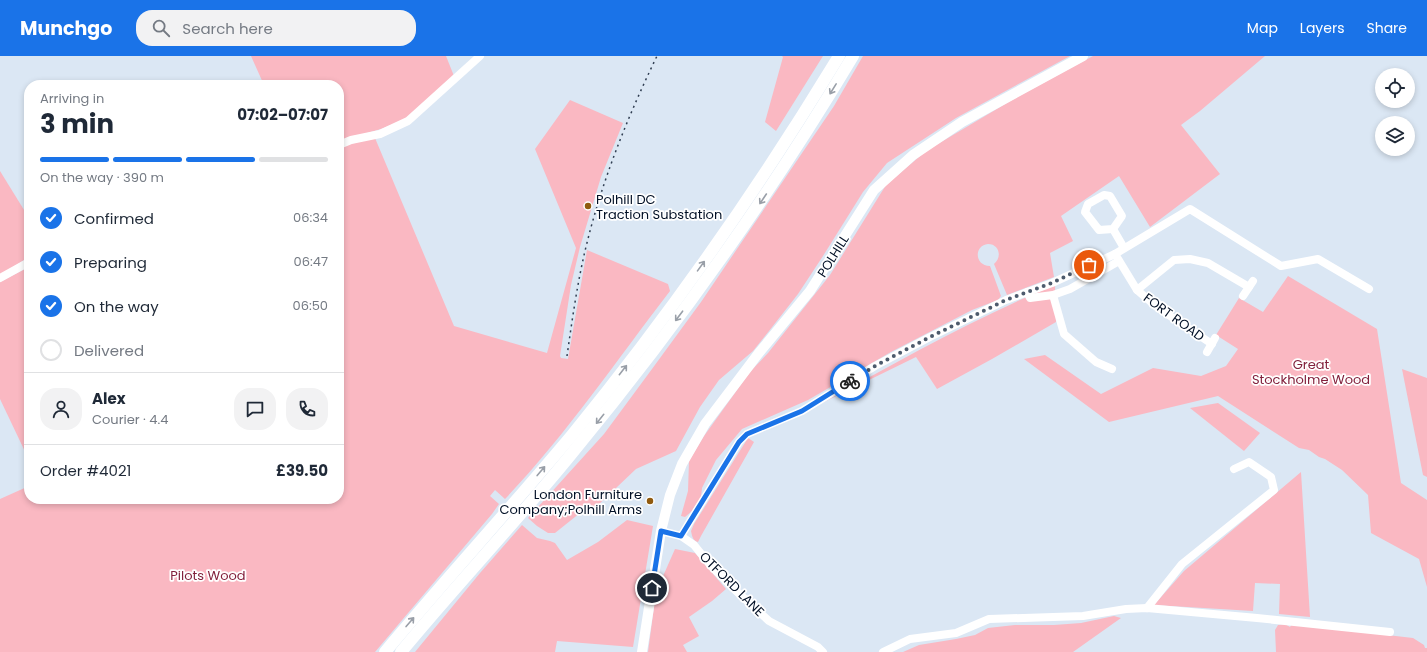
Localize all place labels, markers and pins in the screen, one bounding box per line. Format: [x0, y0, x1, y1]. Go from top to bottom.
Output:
place label: Polhill DC Traction Substation [596, 190, 722, 224]
marker: Polhill DC Traction Substation [583, 201, 593, 211]
pin [1072, 248, 1106, 282]
place label: London Furniture Company;Polhill Arms [499, 485, 642, 519]
marker: London Furniture Company;Polhill Arms [645, 496, 655, 506]
pin [635, 571, 669, 605]

